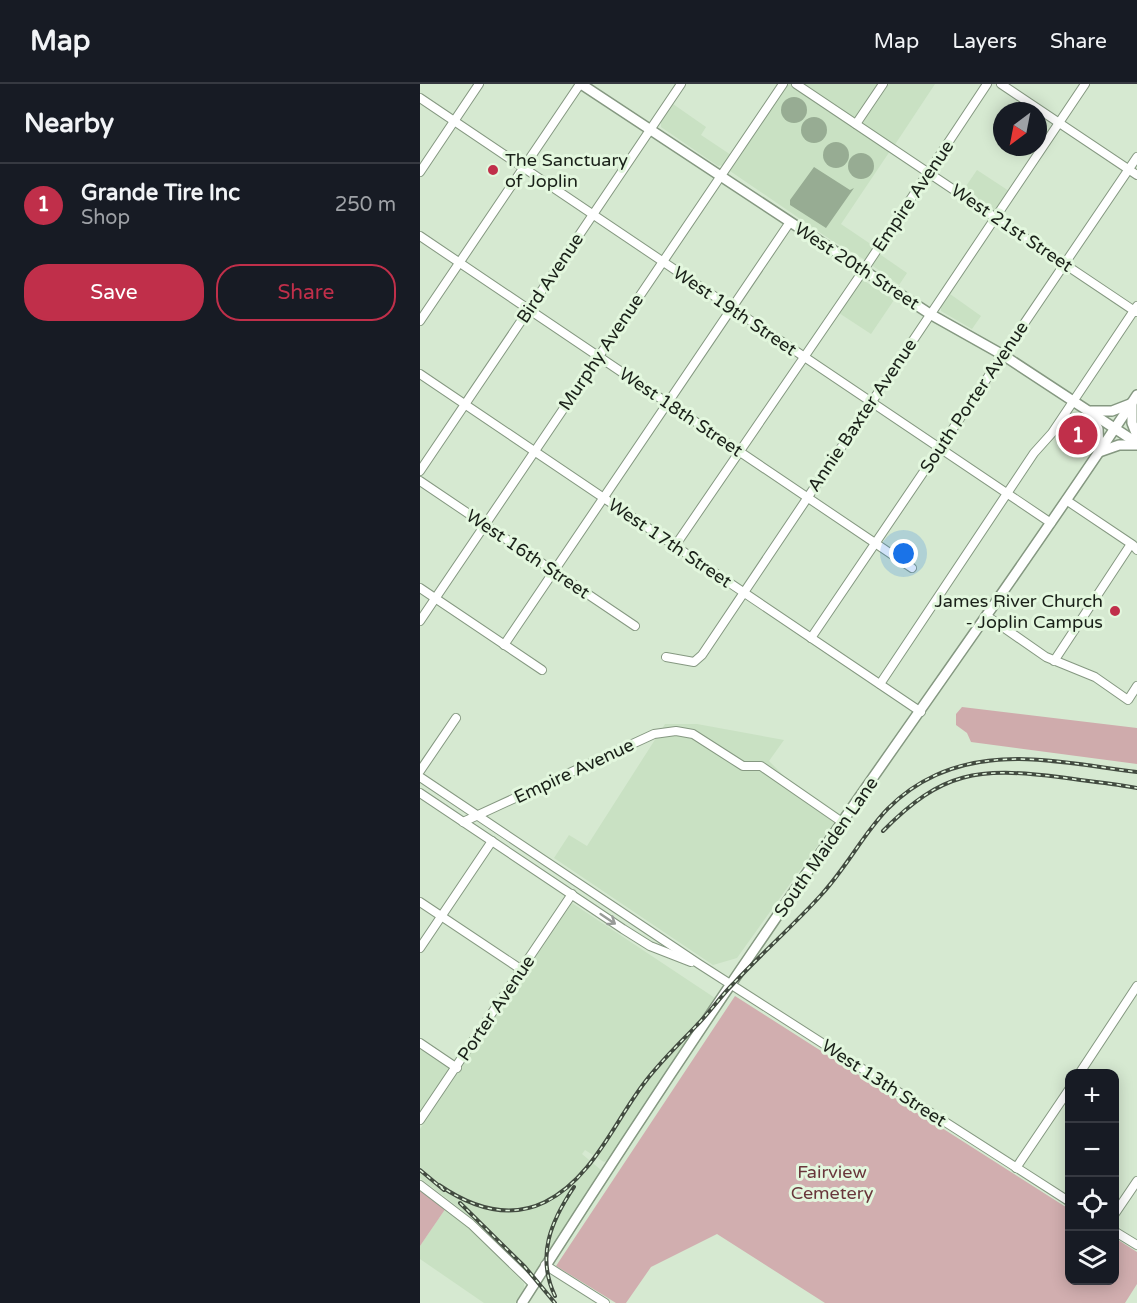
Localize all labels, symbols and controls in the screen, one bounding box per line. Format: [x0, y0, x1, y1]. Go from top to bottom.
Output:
text: Map [30, 24, 90, 58]
text: Map [874, 29, 919, 54]
text: Layers [952, 29, 1017, 54]
text: Share [1050, 29, 1107, 54]
north arrow [993, 102, 1047, 156]
text: Nearby [24, 108, 114, 139]
street label: Empire Avenue [868, 136, 958, 256]
place label: The Sanctuary of Joplin [505, 149, 628, 192]
marker: The Sanctuary of Joplin [486, 163, 500, 177]
street label: West 21st Street [947, 179, 1077, 277]
text: Grande Tire Inc [81, 180, 240, 206]
text: 1 [37, 193, 50, 217]
text: 250 m [335, 193, 396, 217]
text: Shop [81, 206, 130, 230]
street label: West 20th Street [791, 217, 924, 315]
street label: Bird Avenue [512, 229, 588, 327]
street label: West 19th Street [669, 262, 801, 361]
button: Save [24, 264, 204, 321]
button: Share [216, 264, 396, 321]
street label: Murphy Avenue [554, 290, 648, 414]
street label: South Porter Avenue [915, 317, 1033, 477]
street label: Annie Baxter Avenue [803, 334, 921, 496]
street label: West 18th Street [615, 363, 747, 462]
pin: 1 [1058, 412, 1098, 458]
street label: West 17th Street [604, 494, 736, 593]
street label: West 16th Street [462, 505, 594, 604]
your location [889, 539, 918, 568]
place label: James River Church - Joplin Campus [934, 590, 1103, 633]
marker: James River Church - Joplin Campus [1108, 604, 1122, 618]
street label: Empire Avenue [511, 734, 637, 808]
street label: South Maiden Lane [769, 773, 883, 921]
one-way arrow [600, 913, 616, 925]
street label: Porter Avenue [453, 951, 539, 1065]
street label: West 13th Street [818, 1034, 951, 1132]
map controls [1065, 1069, 1119, 1285]
button: + [1065, 1069, 1119, 1123]
button: − [1065, 1123, 1119, 1177]
park label: Fairview Cemetery [791, 1161, 874, 1204]
button: locate [1065, 1177, 1119, 1231]
button: layers [1065, 1231, 1119, 1285]

